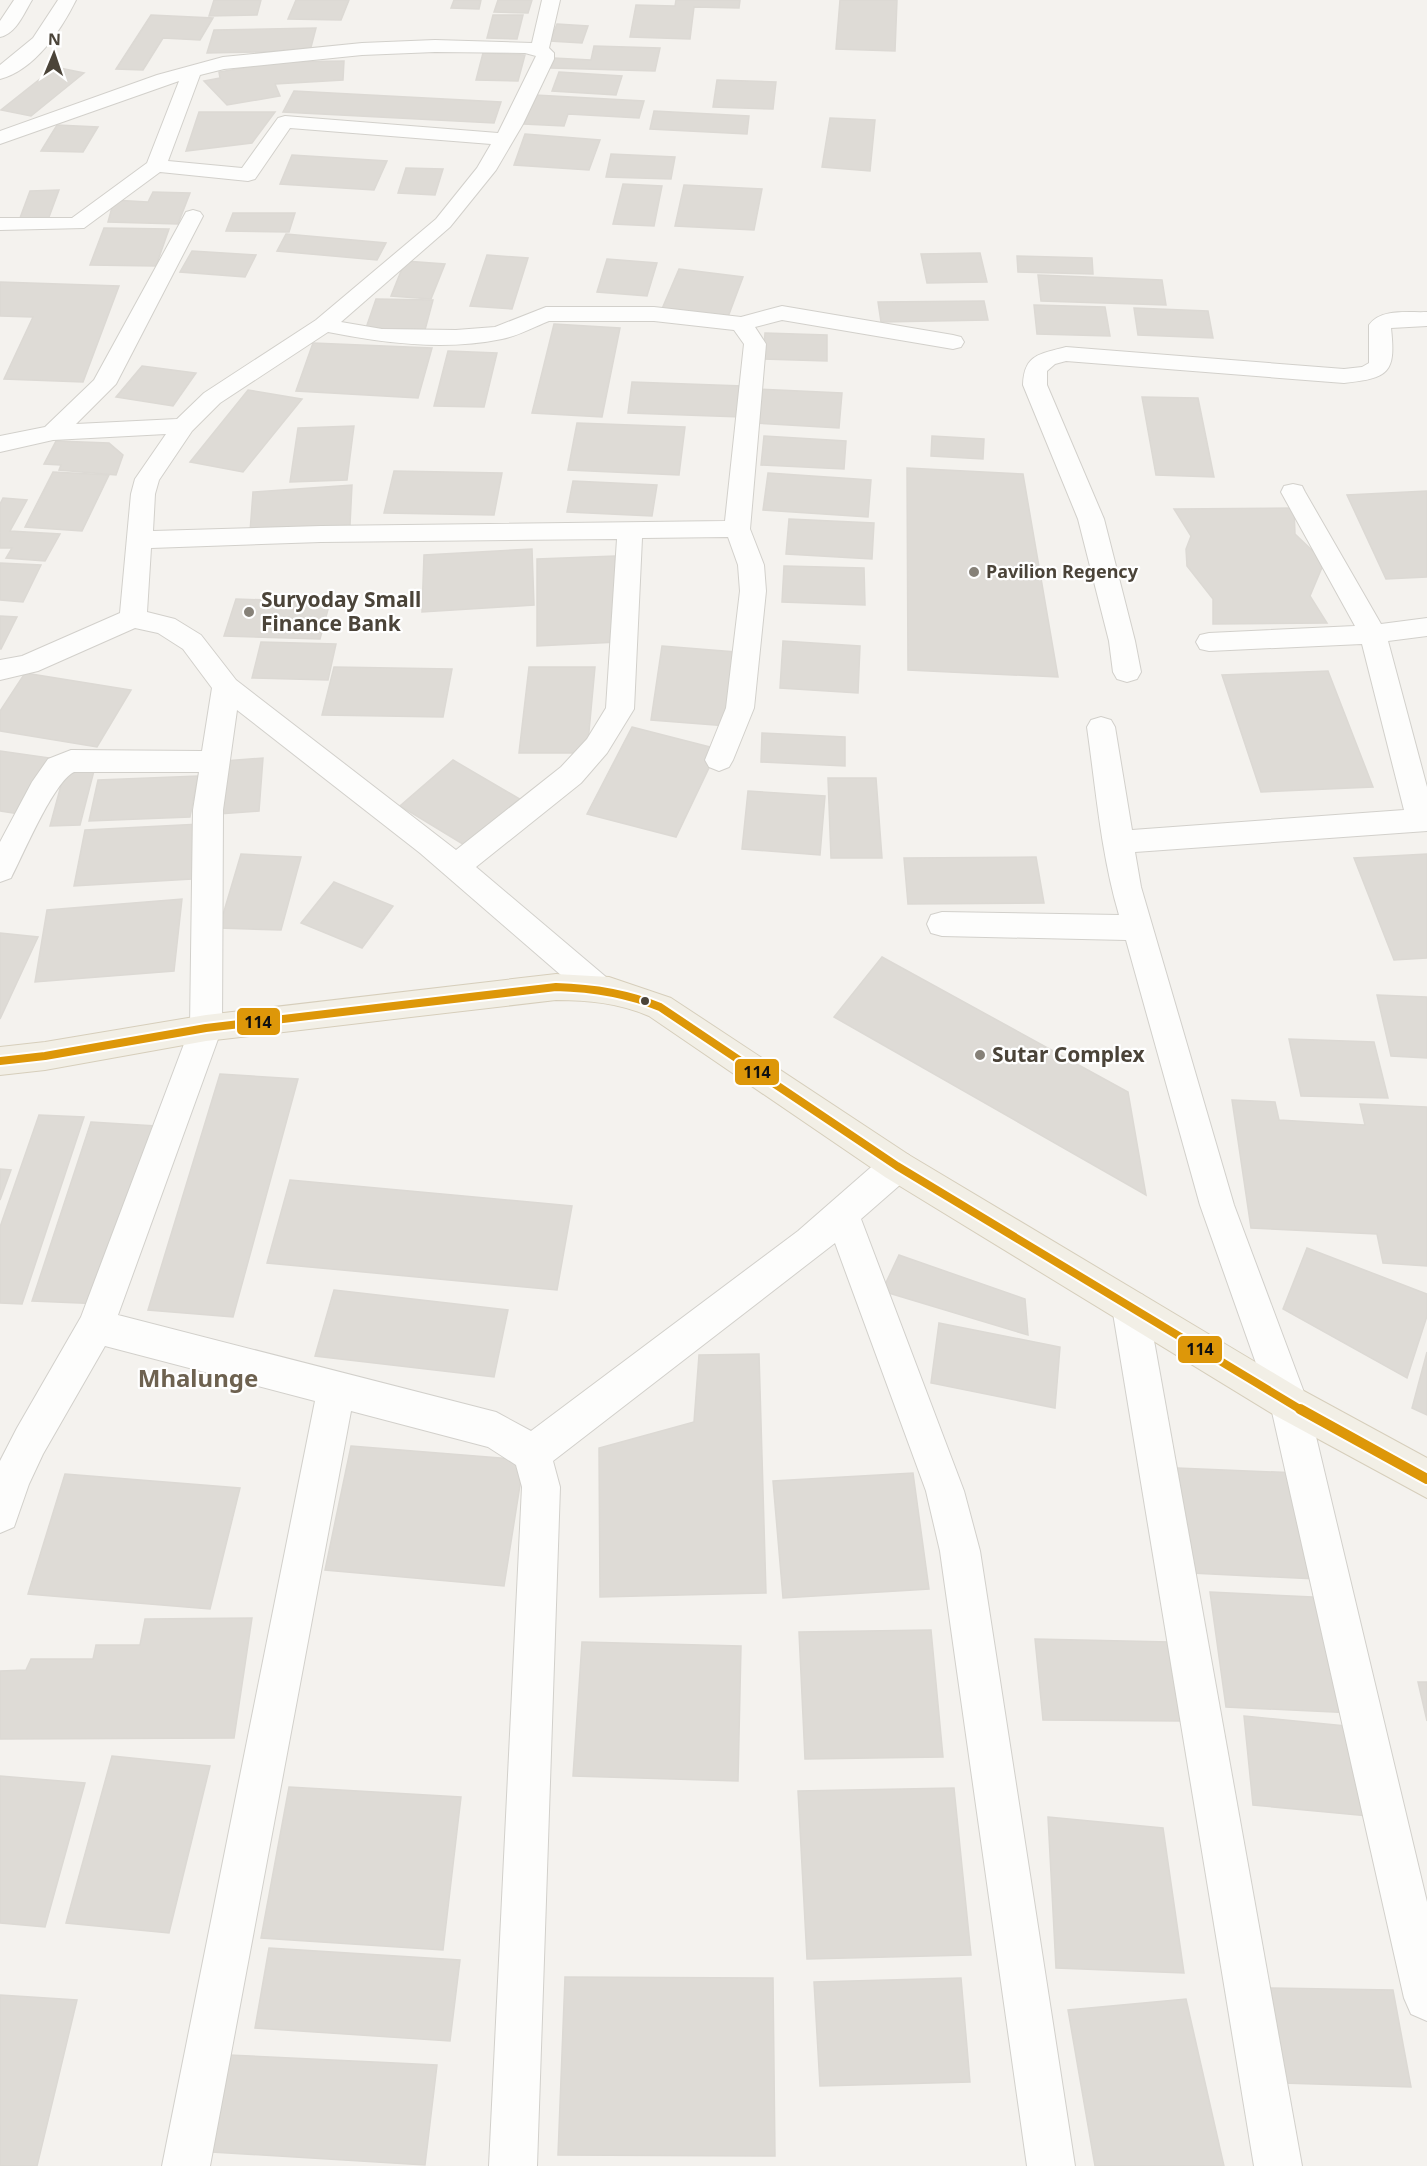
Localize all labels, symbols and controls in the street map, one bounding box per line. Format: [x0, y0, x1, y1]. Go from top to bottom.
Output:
north arrow [24, 24, 84, 84]
text: N [48, 28, 61, 50]
place label: Pavilion Regency [986, 559, 1139, 583]
marker: Pavilion Regency [967, 565, 981, 579]
place label: Suryoday Small Finance Bank [261, 585, 421, 637]
marker: Suryoday Small Finance Bank [242, 605, 256, 619]
unlabelled marker [639, 995, 651, 1007]
line badge: 114 [236, 1007, 281, 1036]
text: 114 [244, 1011, 272, 1033]
place label: Sutar Complex [992, 1040, 1145, 1068]
marker: Sutar Complex [973, 1048, 987, 1062]
line badge: 114 [734, 1058, 780, 1086]
text: 114 [743, 1061, 771, 1083]
line badge: 114 [1177, 1335, 1223, 1364]
text: 114 [1186, 1338, 1214, 1360]
district label: Mhalunge [138, 1361, 258, 1394]

